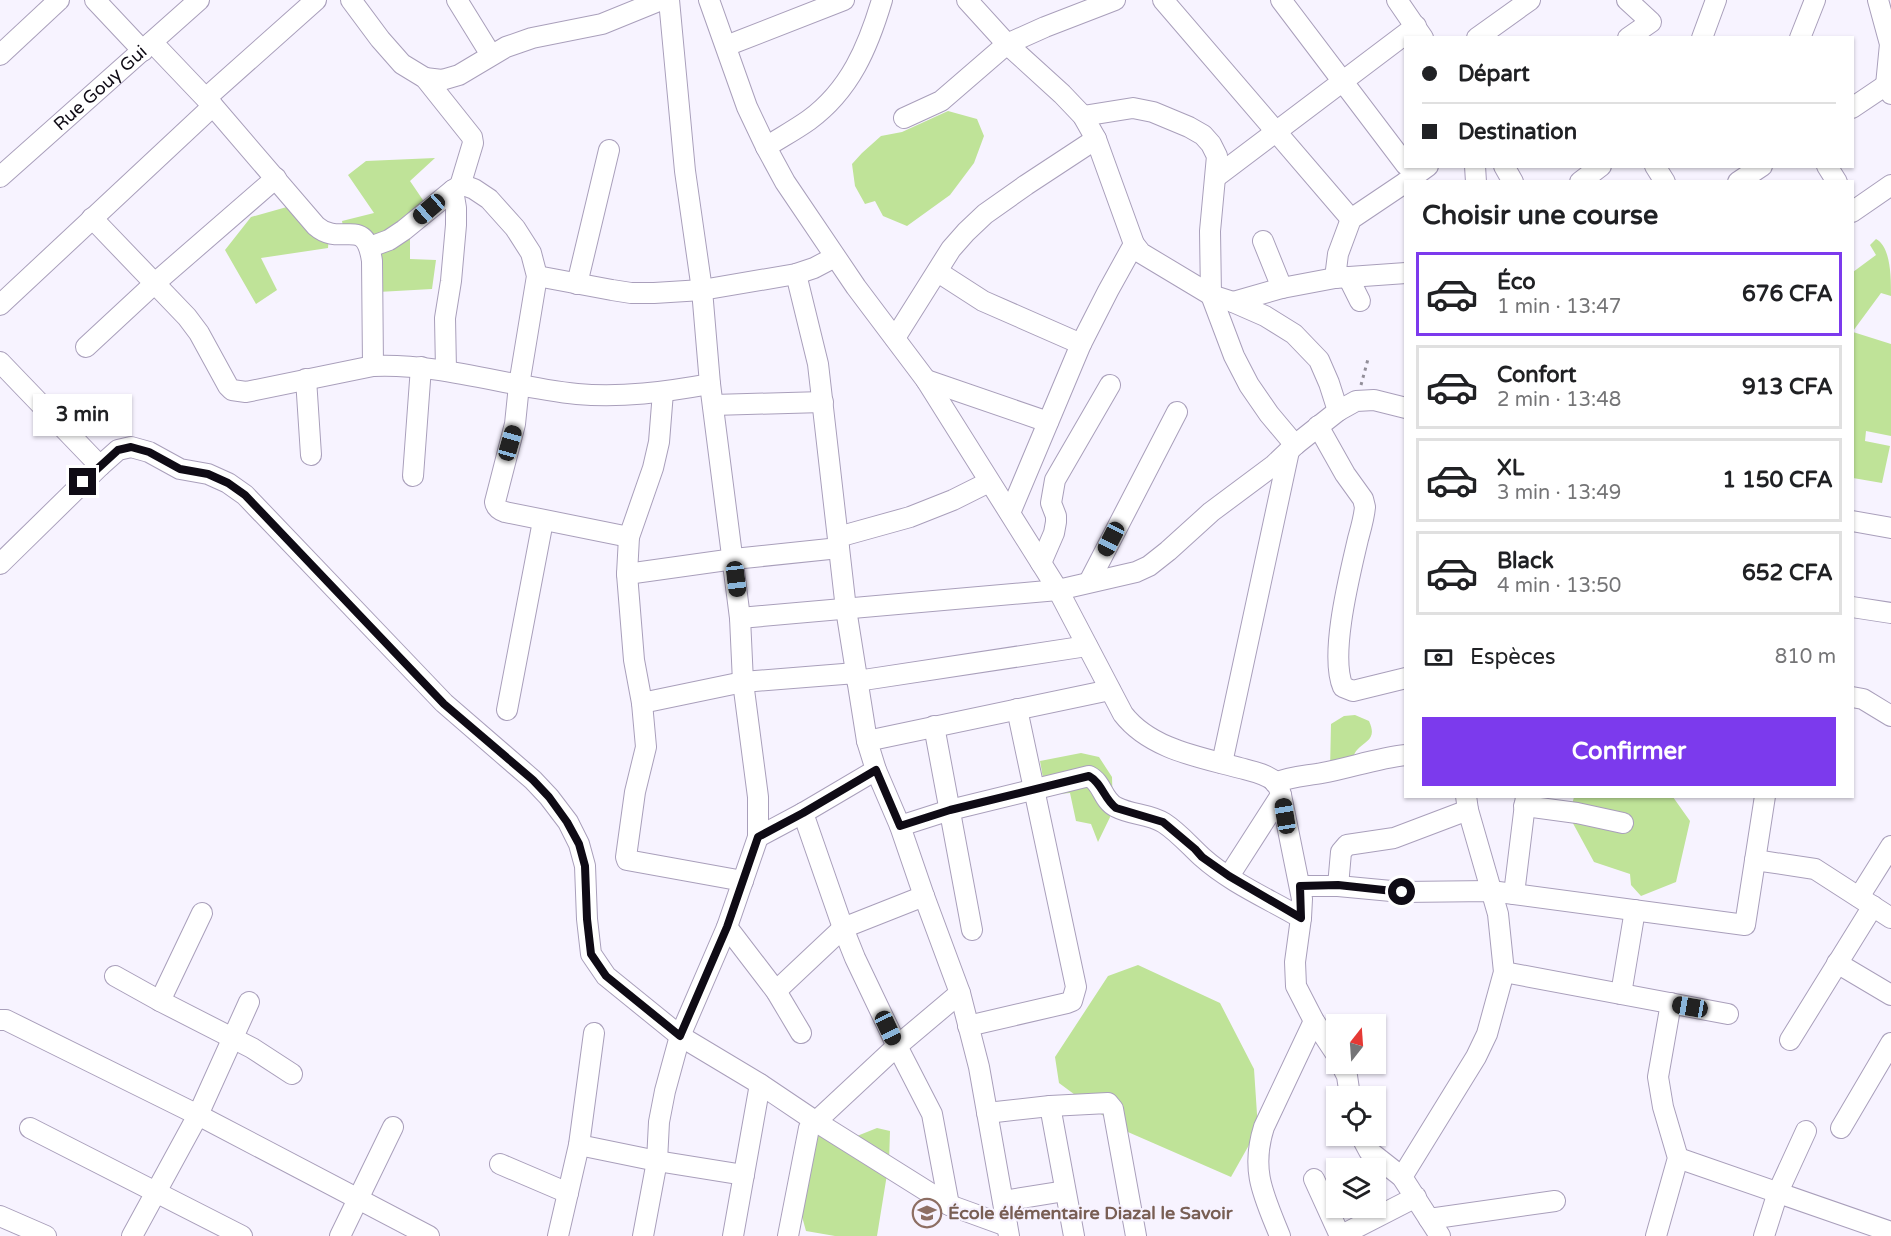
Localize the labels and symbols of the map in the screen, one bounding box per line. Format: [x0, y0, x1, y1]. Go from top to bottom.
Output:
street label: Rue Gouy Gui [49, 41, 151, 135]
car [410, 190, 448, 228]
callout: 3 min [34, 395, 132, 437]
car [496, 423, 524, 463]
route end [69, 468, 96, 495]
car [1095, 519, 1127, 559]
car [725, 560, 747, 598]
car [1273, 797, 1297, 835]
route start [1388, 878, 1415, 905]
car [1671, 995, 1709, 1019]
car [872, 1008, 904, 1048]
north arrow [1326, 1014, 1386, 1074]
school or university icon: École élémentaire Diazal le Savoir [911, 1197, 943, 1229]
place label: École élémentaire Diazal le Savoir [948, 1202, 1234, 1224]

